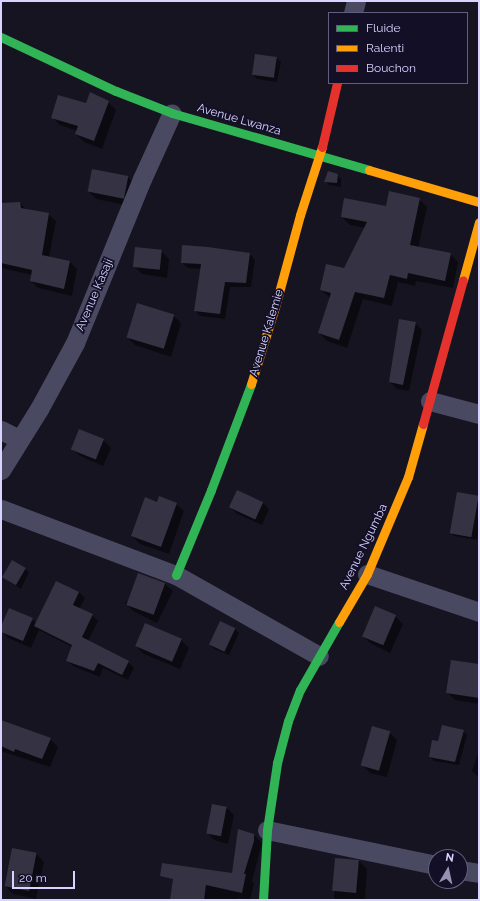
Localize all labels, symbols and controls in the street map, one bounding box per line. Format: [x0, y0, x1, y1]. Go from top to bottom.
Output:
legend [328, 12, 468, 84]
text: Fluide [366, 21, 401, 35]
text: Ralenti [366, 41, 404, 55]
text: Bouchon [366, 61, 416, 75]
street label: Avenue Lwanza [195, 101, 283, 139]
street label: Avenue Kasaji [73, 257, 117, 333]
street label: Avenue Kalemie [247, 288, 287, 378]
street label: Avenue Ngumba [337, 502, 391, 592]
north arrow [428, 849, 468, 889]
text: N [445, 851, 455, 865]
scale bar [14, 863, 77, 889]
text: 20 m [19, 871, 47, 885]

